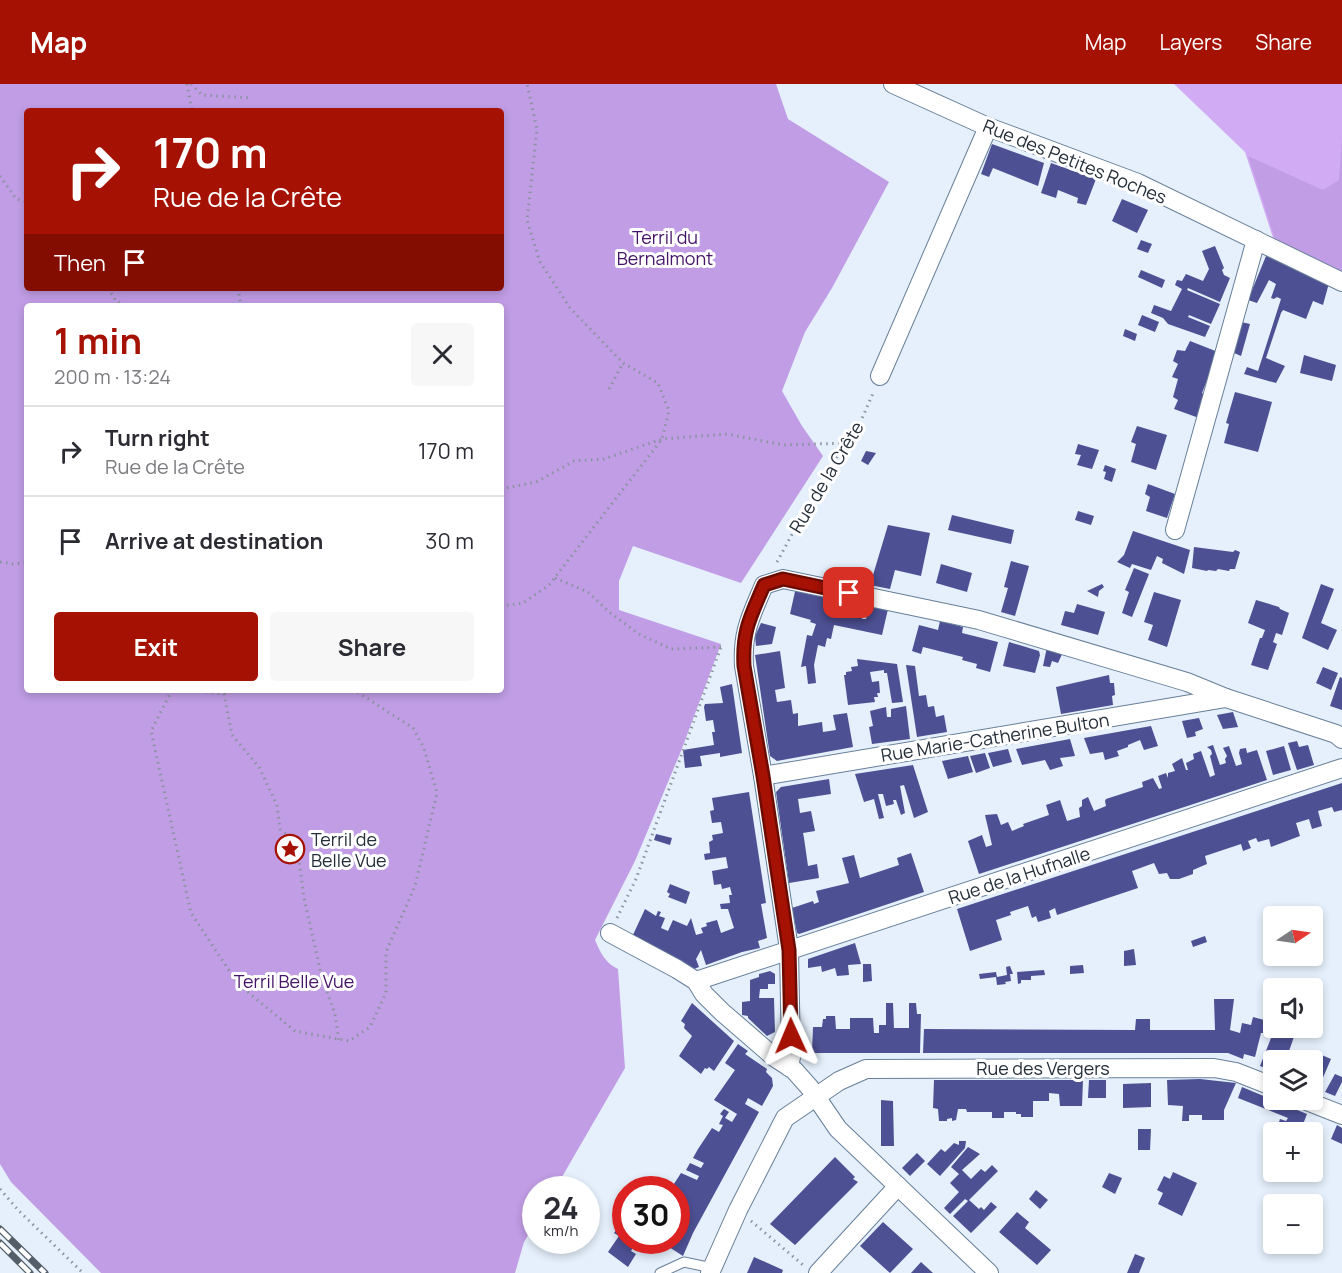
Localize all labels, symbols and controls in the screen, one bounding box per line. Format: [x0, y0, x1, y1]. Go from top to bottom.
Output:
text: Map [30, 23, 87, 61]
text: Map [1085, 28, 1126, 56]
text: Layers [1159, 28, 1222, 56]
text: Share [1255, 28, 1312, 56]
street label: Rue des Petites Roches [980, 113, 1170, 209]
text: 170 m [153, 123, 268, 181]
icon: right [54, 132, 132, 210]
text: Rue de la Crête [153, 178, 342, 215]
park label: Terril du Bernalmont [617, 225, 713, 270]
icon: arrive [118, 246, 151, 279]
text: Then [54, 248, 106, 278]
text: 1 min [54, 316, 142, 365]
button: close [411, 323, 474, 386]
text: 200 m · 13:24 [54, 363, 171, 390]
street label: Rue de la Crête [783, 417, 869, 537]
text: Turn right [105, 423, 210, 453]
icon: right [54, 435, 87, 468]
text: 170 m [418, 436, 474, 466]
text: Rue de la Crête [105, 453, 245, 480]
icon: arrive [54, 525, 87, 558]
text: Arrive at destination [105, 526, 323, 556]
text: 30 m [425, 526, 474, 556]
pin [823, 567, 874, 618]
icon: arrive [832, 576, 865, 609]
button: Exit [54, 612, 258, 681]
button: Share [270, 612, 474, 681]
street label: Rue Marie-Catherine Bulton [879, 707, 1111, 767]
place label: Terril de Belle Vue [311, 827, 387, 872]
place icon: Terril de Belle Vue [274, 833, 306, 865]
street label: Rue de la Hufnalle [945, 841, 1093, 909]
north arrow [1263, 906, 1323, 966]
map controls [1263, 906, 1323, 1254]
park label: Terril Belle Vue [234, 969, 354, 993]
button: sound [1263, 978, 1323, 1038]
position arrow [759, 1004, 823, 1068]
button: layers [1263, 1050, 1323, 1110]
street label: Rue des Vergers [976, 1056, 1110, 1080]
button: + [1263, 1122, 1323, 1182]
speed limit sign: 30 [612, 1176, 690, 1254]
text: 24 [543, 1187, 579, 1228]
button: − [1263, 1194, 1323, 1254]
text: km/h [544, 1220, 578, 1241]

